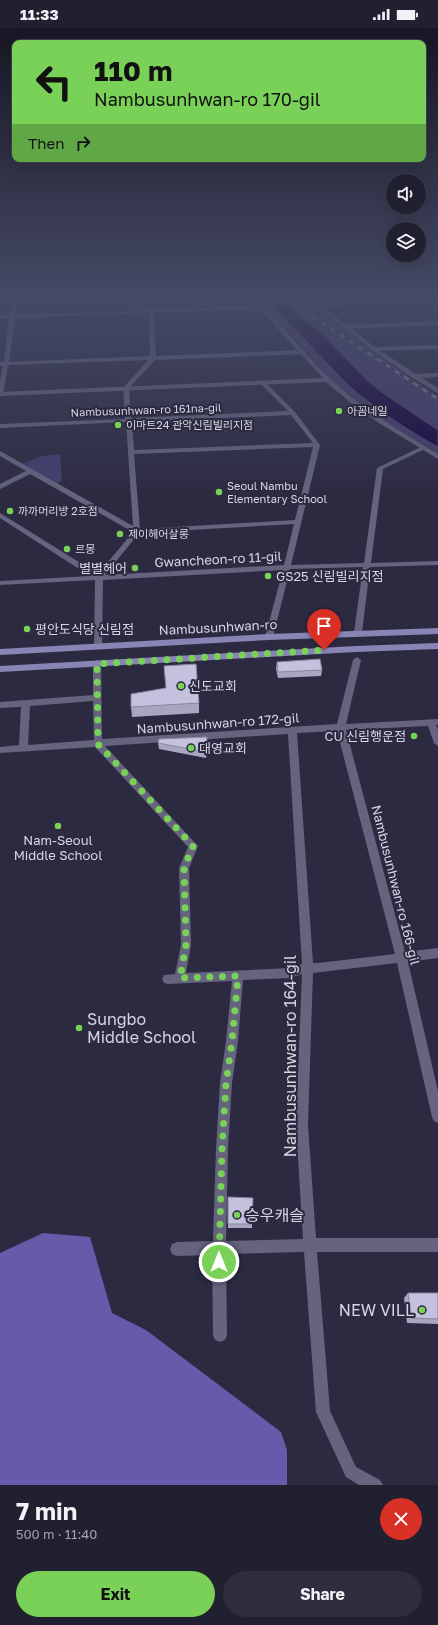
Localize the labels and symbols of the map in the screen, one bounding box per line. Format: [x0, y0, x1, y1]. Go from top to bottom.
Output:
street label: Nambusunhwan-ro 161na-gil [70, 400, 222, 419]
place label: 아꼼네일 [347, 404, 387, 417]
marker: 아꼼네일 [334, 406, 344, 416]
place label: 이마트24 관악신림빌리지점 [126, 418, 253, 431]
marker: 이마트24 관악신림빌리지점 [113, 420, 123, 430]
place label: Seoul Nambu Elementary School [227, 479, 327, 505]
marker: Seoul Nambu Elementary School [214, 487, 224, 497]
place label: 까까머리방 2호점 [18, 504, 98, 517]
marker: 까까머리방 2호점 [5, 506, 15, 516]
place label: 제이헤어살롱 [128, 527, 189, 540]
marker: 제이헤어살롱 [115, 529, 125, 539]
place label: 르몽 [75, 542, 95, 555]
marker: 르몽 [62, 544, 72, 554]
street label: Gwancheon-ro 11-gil [154, 548, 282, 570]
place label: 별별헤어 [79, 560, 127, 576]
marker: 별별헤어 [130, 563, 140, 573]
place label: GS25 신림빌리지점 [276, 568, 384, 584]
marker: GS25 신림빌리지점 [263, 571, 273, 581]
pin [307, 609, 341, 650]
street label: Nambusunhwan-ro [158, 616, 278, 638]
place label: 평안도식당 신림점 [35, 621, 134, 637]
marker: 평안도식당 신림점 [22, 624, 32, 634]
place label: 신도교회 [189, 678, 237, 694]
marker: 신도교회 [176, 681, 186, 691]
street label: Nambusunhwan-ro 172-gil [136, 709, 300, 737]
place label: CU 신림행운점 [325, 728, 406, 744]
marker: CU 신림행운점 [409, 731, 419, 741]
place label: 대영교회 [199, 740, 247, 756]
marker: 대영교회 [186, 743, 196, 753]
street label: Nambusunhwan-ro 166-gil [368, 803, 424, 967]
marker: Nam-Seoul Middle School [53, 821, 63, 831]
place label: Nam-Seoul Middle School [14, 832, 102, 863]
street label: Nambusunhwan-ro 164-gil [280, 955, 300, 1157]
place label: Sungbo Middle School [87, 1009, 196, 1047]
marker: Sungbo Middle School [74, 1023, 84, 1033]
place label: 승우캐슬 [245, 1205, 304, 1225]
marker: 승우캐슬 [232, 1210, 242, 1220]
position arrow [198, 1241, 240, 1283]
place label: NEW VILL [339, 1300, 414, 1320]
marker: NEW VILL [417, 1305, 427, 1315]

